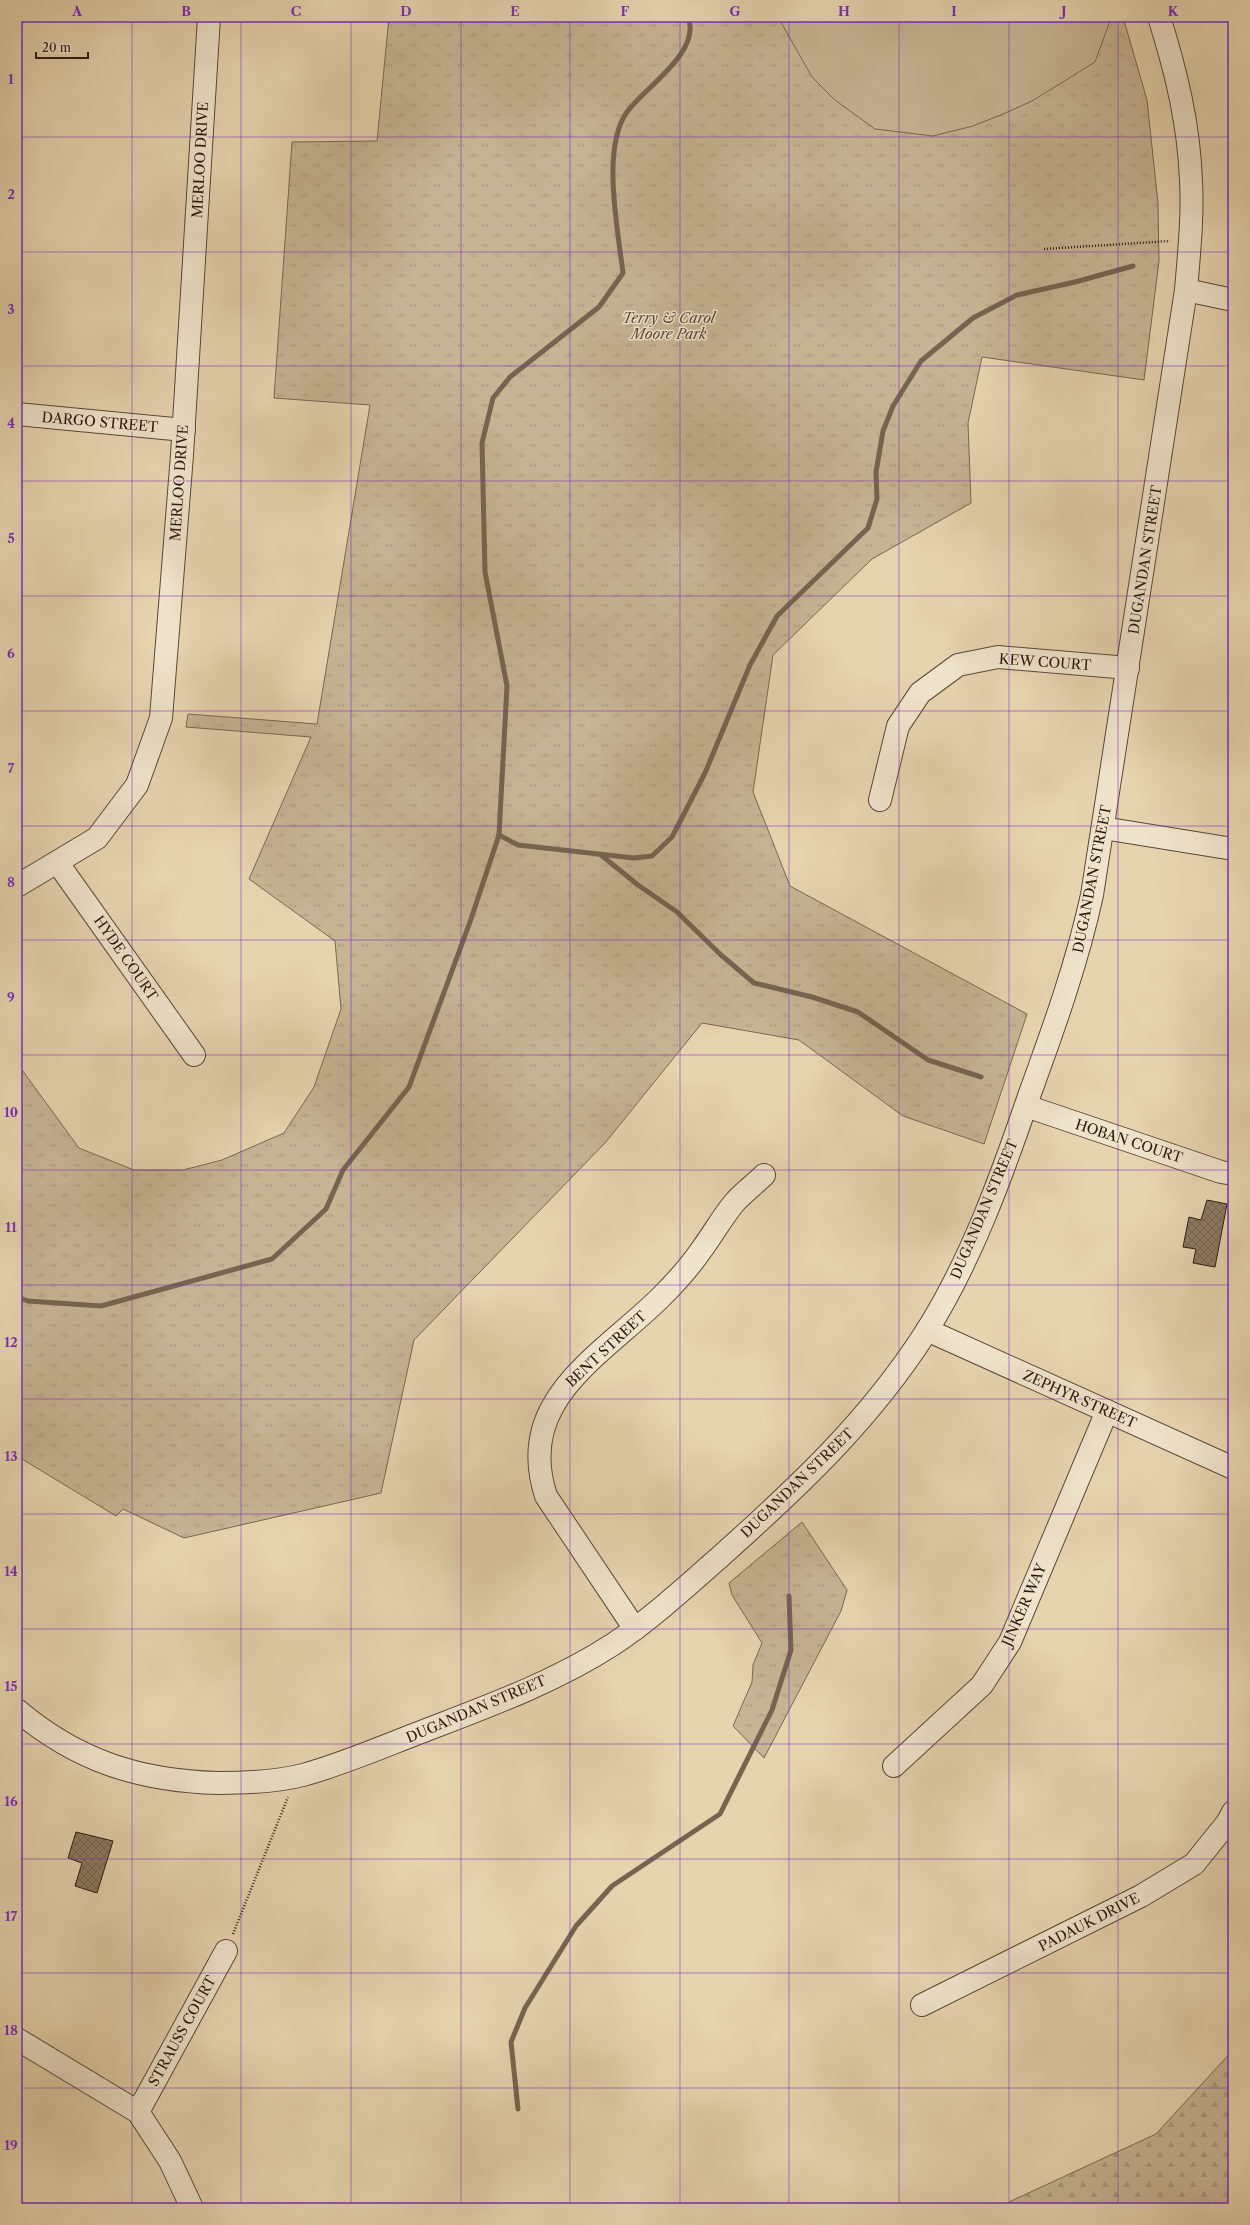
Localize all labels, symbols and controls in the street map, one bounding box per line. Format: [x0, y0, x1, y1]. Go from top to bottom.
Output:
text: A [71, 3, 83, 19]
text: B [181, 3, 191, 19]
text: C [291, 3, 301, 19]
text: D [400, 3, 412, 19]
text: E [510, 3, 520, 19]
text: F [621, 3, 630, 19]
text: G [729, 3, 741, 19]
text: H [838, 3, 850, 19]
text: I [951, 3, 957, 19]
text: J [1059, 3, 1067, 19]
text: K [1168, 3, 1179, 19]
scale bar [36, 34, 88, 60]
text: 20 m [42, 40, 71, 55]
text: 1 [8, 71, 14, 87]
street label: MERLOO DRIVE [188, 101, 212, 219]
text: 2 [7, 186, 15, 202]
text: 3 [7, 301, 15, 317]
park label: Terry & Carol Moore Park [623, 309, 717, 343]
street label: DARGO STREET [41, 408, 160, 436]
text: 4 [7, 415, 15, 431]
street label: MERLOO DRIVE [166, 424, 192, 542]
street label: DUGANDAN STREET [1124, 484, 1166, 636]
text: 5 [7, 530, 15, 546]
text: 6 [7, 645, 15, 661]
street label: KEW COURT [998, 650, 1092, 674]
text: 7 [8, 760, 15, 776]
street label: DUGANDAN STREET [1069, 803, 1115, 955]
text: 8 [7, 874, 15, 890]
street label: HYDE COURT [90, 912, 162, 1005]
text: 9 [7, 989, 15, 1005]
text: 10 [4, 1104, 18, 1120]
street label: HOBAN COURT [1073, 1115, 1186, 1167]
street label: DUGANDAN STREET [946, 1136, 1022, 1282]
text: 11 [5, 1219, 17, 1235]
street label: BENT STREET [562, 1307, 650, 1391]
text: 12 [4, 1334, 18, 1350]
street label: ZEPHYR STREET [1020, 1366, 1140, 1432]
street label: DUGANDAN STREET [737, 1424, 858, 1542]
text: 13 [4, 1448, 18, 1464]
street label: JINKER WAY [997, 1560, 1051, 1651]
text: 14 [4, 1563, 18, 1579]
street label: DUGANDAN STREET [403, 1671, 549, 1747]
text: 15 [4, 1678, 18, 1694]
text: 16 [4, 1793, 18, 1809]
street label: PADAUK DRIVE [1035, 1889, 1143, 1955]
text: 17 [5, 1908, 18, 1924]
street label: STRAUSS COURT [144, 1972, 220, 2089]
text: 18 [4, 2022, 18, 2038]
text: 19 [4, 2137, 18, 2153]

